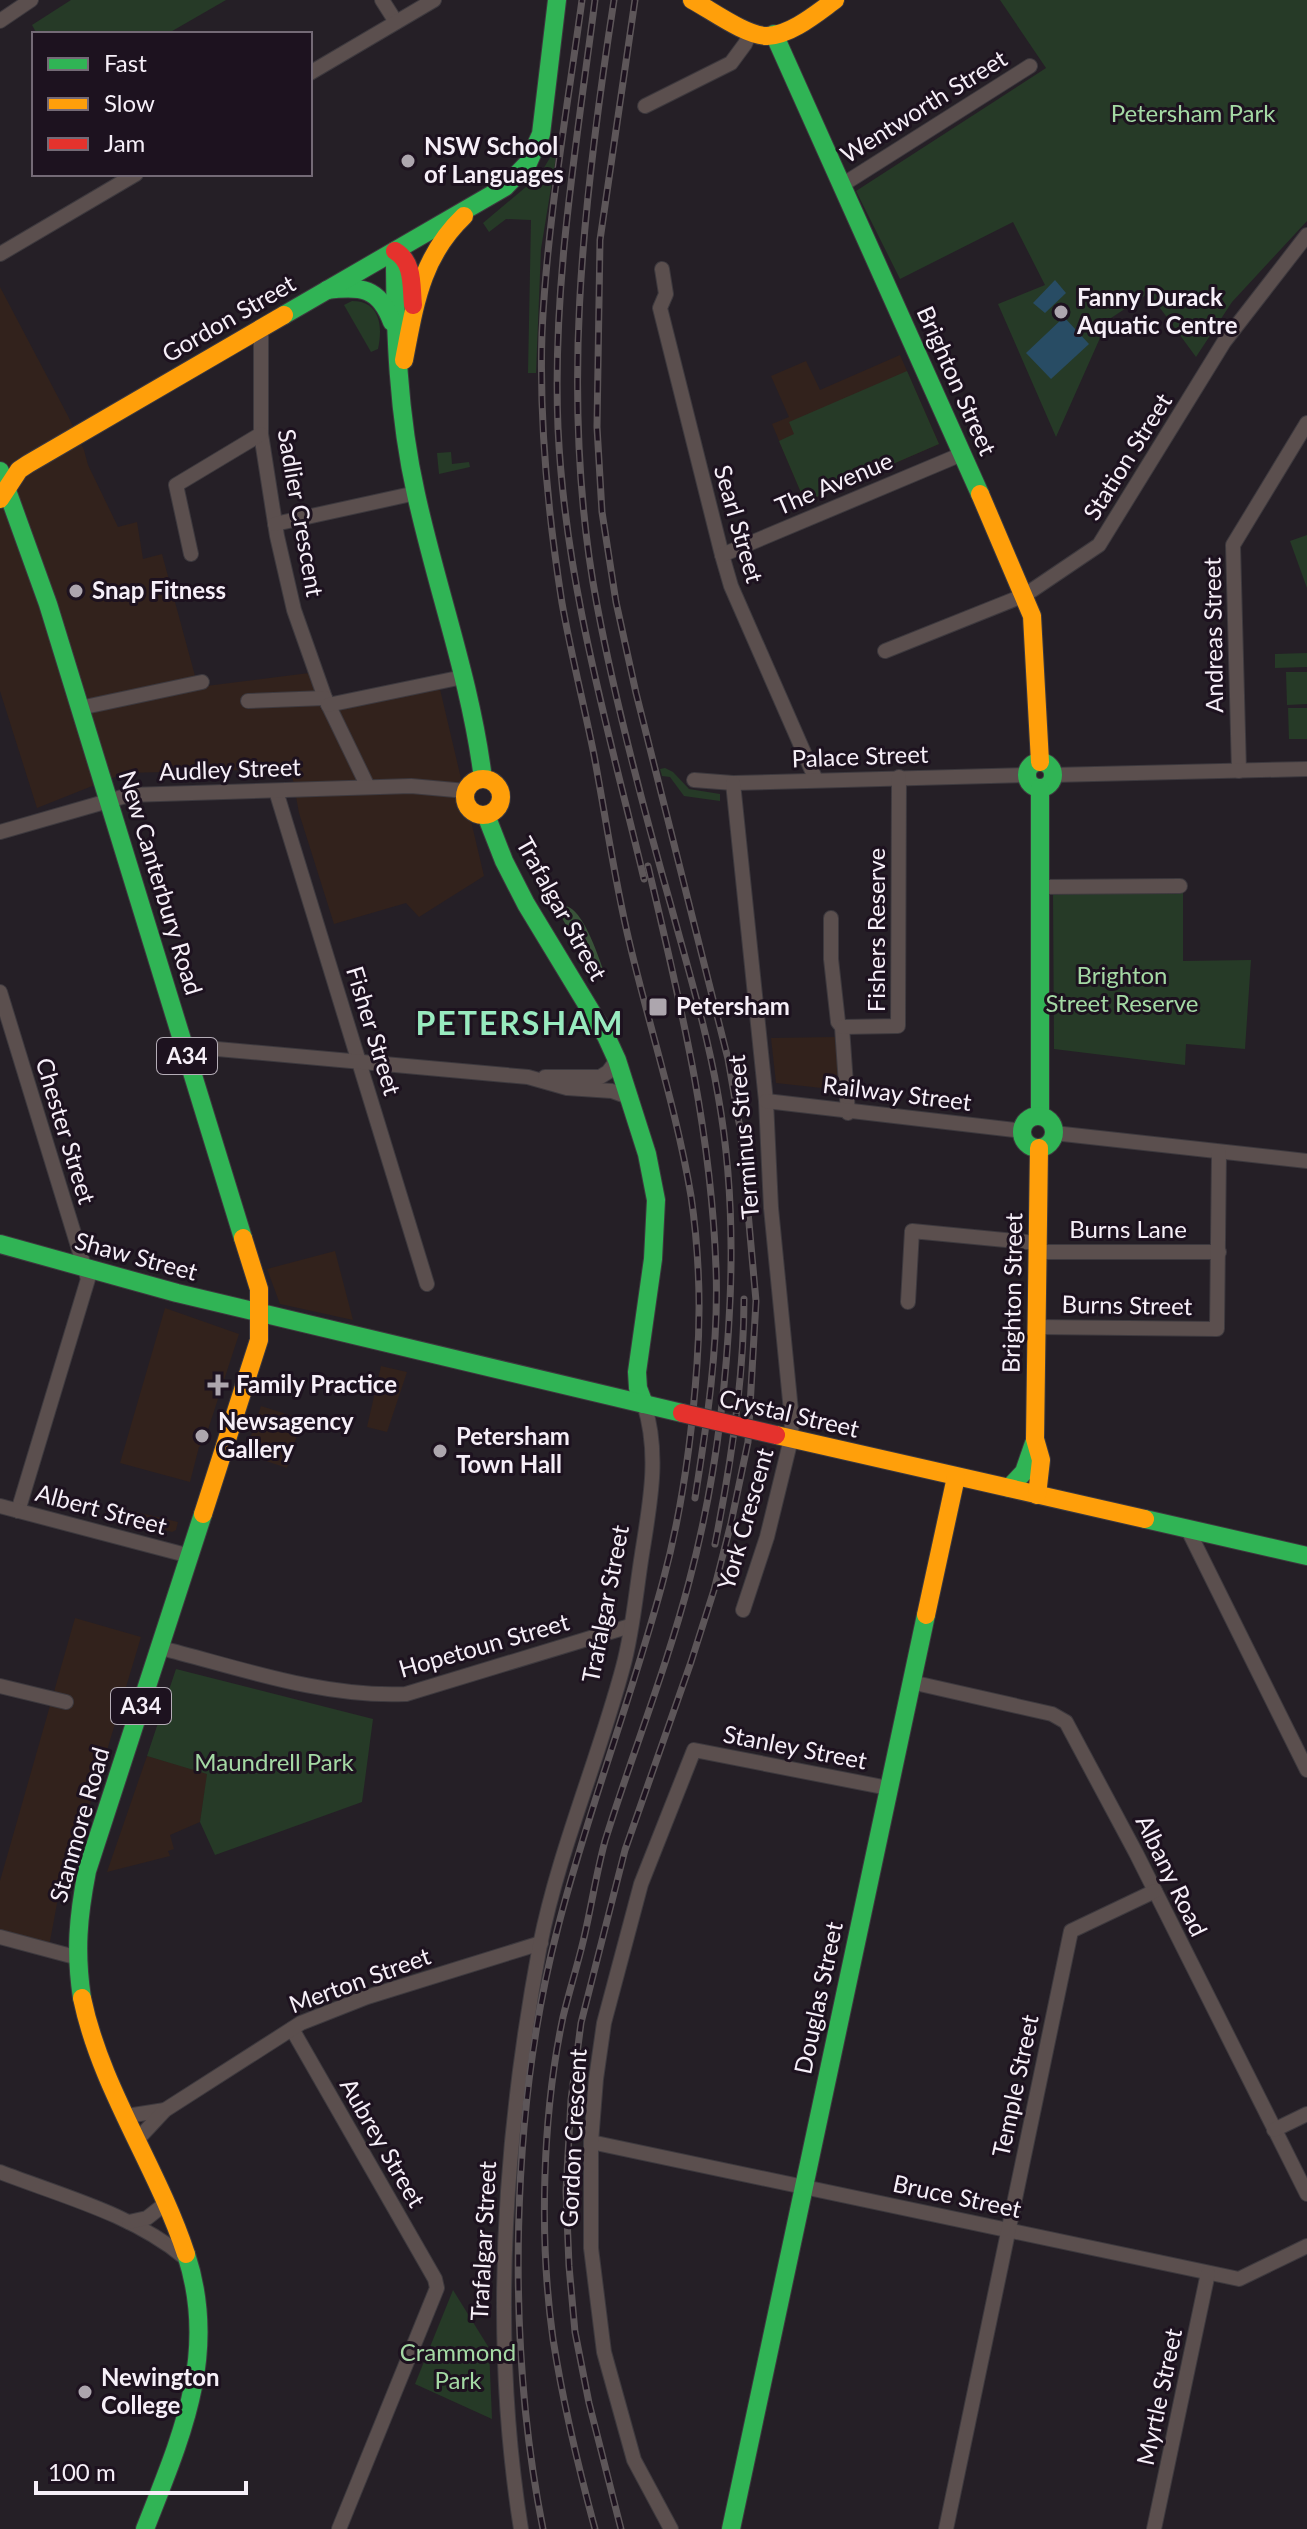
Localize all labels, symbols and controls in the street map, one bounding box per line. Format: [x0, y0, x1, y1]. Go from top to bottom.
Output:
legend [32, 32, 312, 176]
street label: Wentworth Street [835, 43, 1012, 168]
text: Fast [104, 48, 147, 77]
text: Slow [104, 88, 155, 117]
park label: Petersham Park [1111, 98, 1276, 127]
text: Jam [104, 128, 145, 157]
place label: NSW School of Languages [424, 131, 564, 188]
marker: NSW School of Languages [399, 152, 417, 170]
street label: Gordon Street [156, 268, 300, 368]
place label: Fanny Durack Aquatic Centre [1076, 282, 1238, 339]
street label: Brighton Street [912, 301, 1003, 460]
marker: Fanny Durack Aquatic Centre [1052, 303, 1070, 321]
street label: Station Street [1076, 387, 1177, 525]
street label: Sadlier Crescent [272, 427, 331, 599]
street label: The Avenue [770, 445, 897, 520]
street label: Searl Street [709, 461, 770, 586]
street label: Andreas Street [1197, 557, 1228, 713]
place label: Snap Fitness [92, 575, 226, 604]
marker: Snap Fitness [67, 582, 85, 600]
street label: Palace Street [791, 739, 929, 772]
street label: Audley Street [159, 752, 302, 785]
street label: New Canterbury Road [114, 767, 209, 998]
street label: Trafalgar Street [511, 831, 614, 986]
street label: Fishers Reserve [861, 848, 890, 1012]
park label: Brighton Street Reserve [1046, 960, 1198, 1017]
street label: Fisher Street [341, 963, 408, 1099]
place label: Petersham [676, 991, 790, 1020]
marker: Petersham [647, 996, 669, 1018]
district label: PETERSHAM [415, 1003, 625, 1042]
road number: A34 [157, 1038, 217, 1074]
street label: Terminus Street [721, 1053, 764, 1220]
street label: Chester Street [30, 1054, 103, 1208]
street label: Railway Street [821, 1069, 974, 1116]
street label: Brighton Street [996, 1212, 1027, 1373]
street label: Burns Lane [1069, 1214, 1187, 1243]
street label: Shaw Street [72, 1225, 201, 1286]
street label: Burns Street [1062, 1289, 1193, 1320]
place label: Family Practice [236, 1369, 397, 1398]
marker: Family Practice [207, 1374, 229, 1396]
street label: Crystal Street [717, 1382, 863, 1443]
place label: Newsagency Gallery [218, 1406, 354, 1463]
place label: Petersham Town Hall [456, 1421, 570, 1478]
marker: Newsagency Gallery [193, 1427, 211, 1445]
marker: Petersham Town Hall [431, 1442, 449, 1460]
street label: York Crescent [710, 1444, 779, 1593]
street label: Albert Street [33, 1477, 171, 1540]
street label: Trafalgar Street [575, 1522, 634, 1685]
street label: Hopetoun Street [395, 1606, 572, 1683]
road number: A34 [111, 1688, 171, 1724]
street label: Stanley Street [721, 1718, 870, 1775]
street label: Stanmore Road [43, 1744, 115, 1906]
park label: Maundrell Park [194, 1747, 354, 1776]
street label: Albany Road [1130, 1810, 1214, 1941]
street label: Douglas Street [787, 1919, 848, 2076]
street label: Merton Street [285, 1940, 434, 2019]
street label: Temple Street [985, 2011, 1044, 2160]
street label: Gordon Crescent [553, 2047, 592, 2228]
street label: Aubrey Street [335, 2072, 432, 2212]
street label: Trafalgar Street [464, 2160, 501, 2321]
street label: Bruce Street [890, 2168, 1025, 2223]
street label: Myrtle Street [1130, 2325, 1187, 2468]
park label: Crammond Park [400, 2337, 516, 2394]
place label: Newington College [101, 2362, 220, 2419]
marker: Newington College [76, 2383, 94, 2401]
scale bar [36, 2445, 246, 2495]
text: 100 m [48, 2457, 116, 2486]

